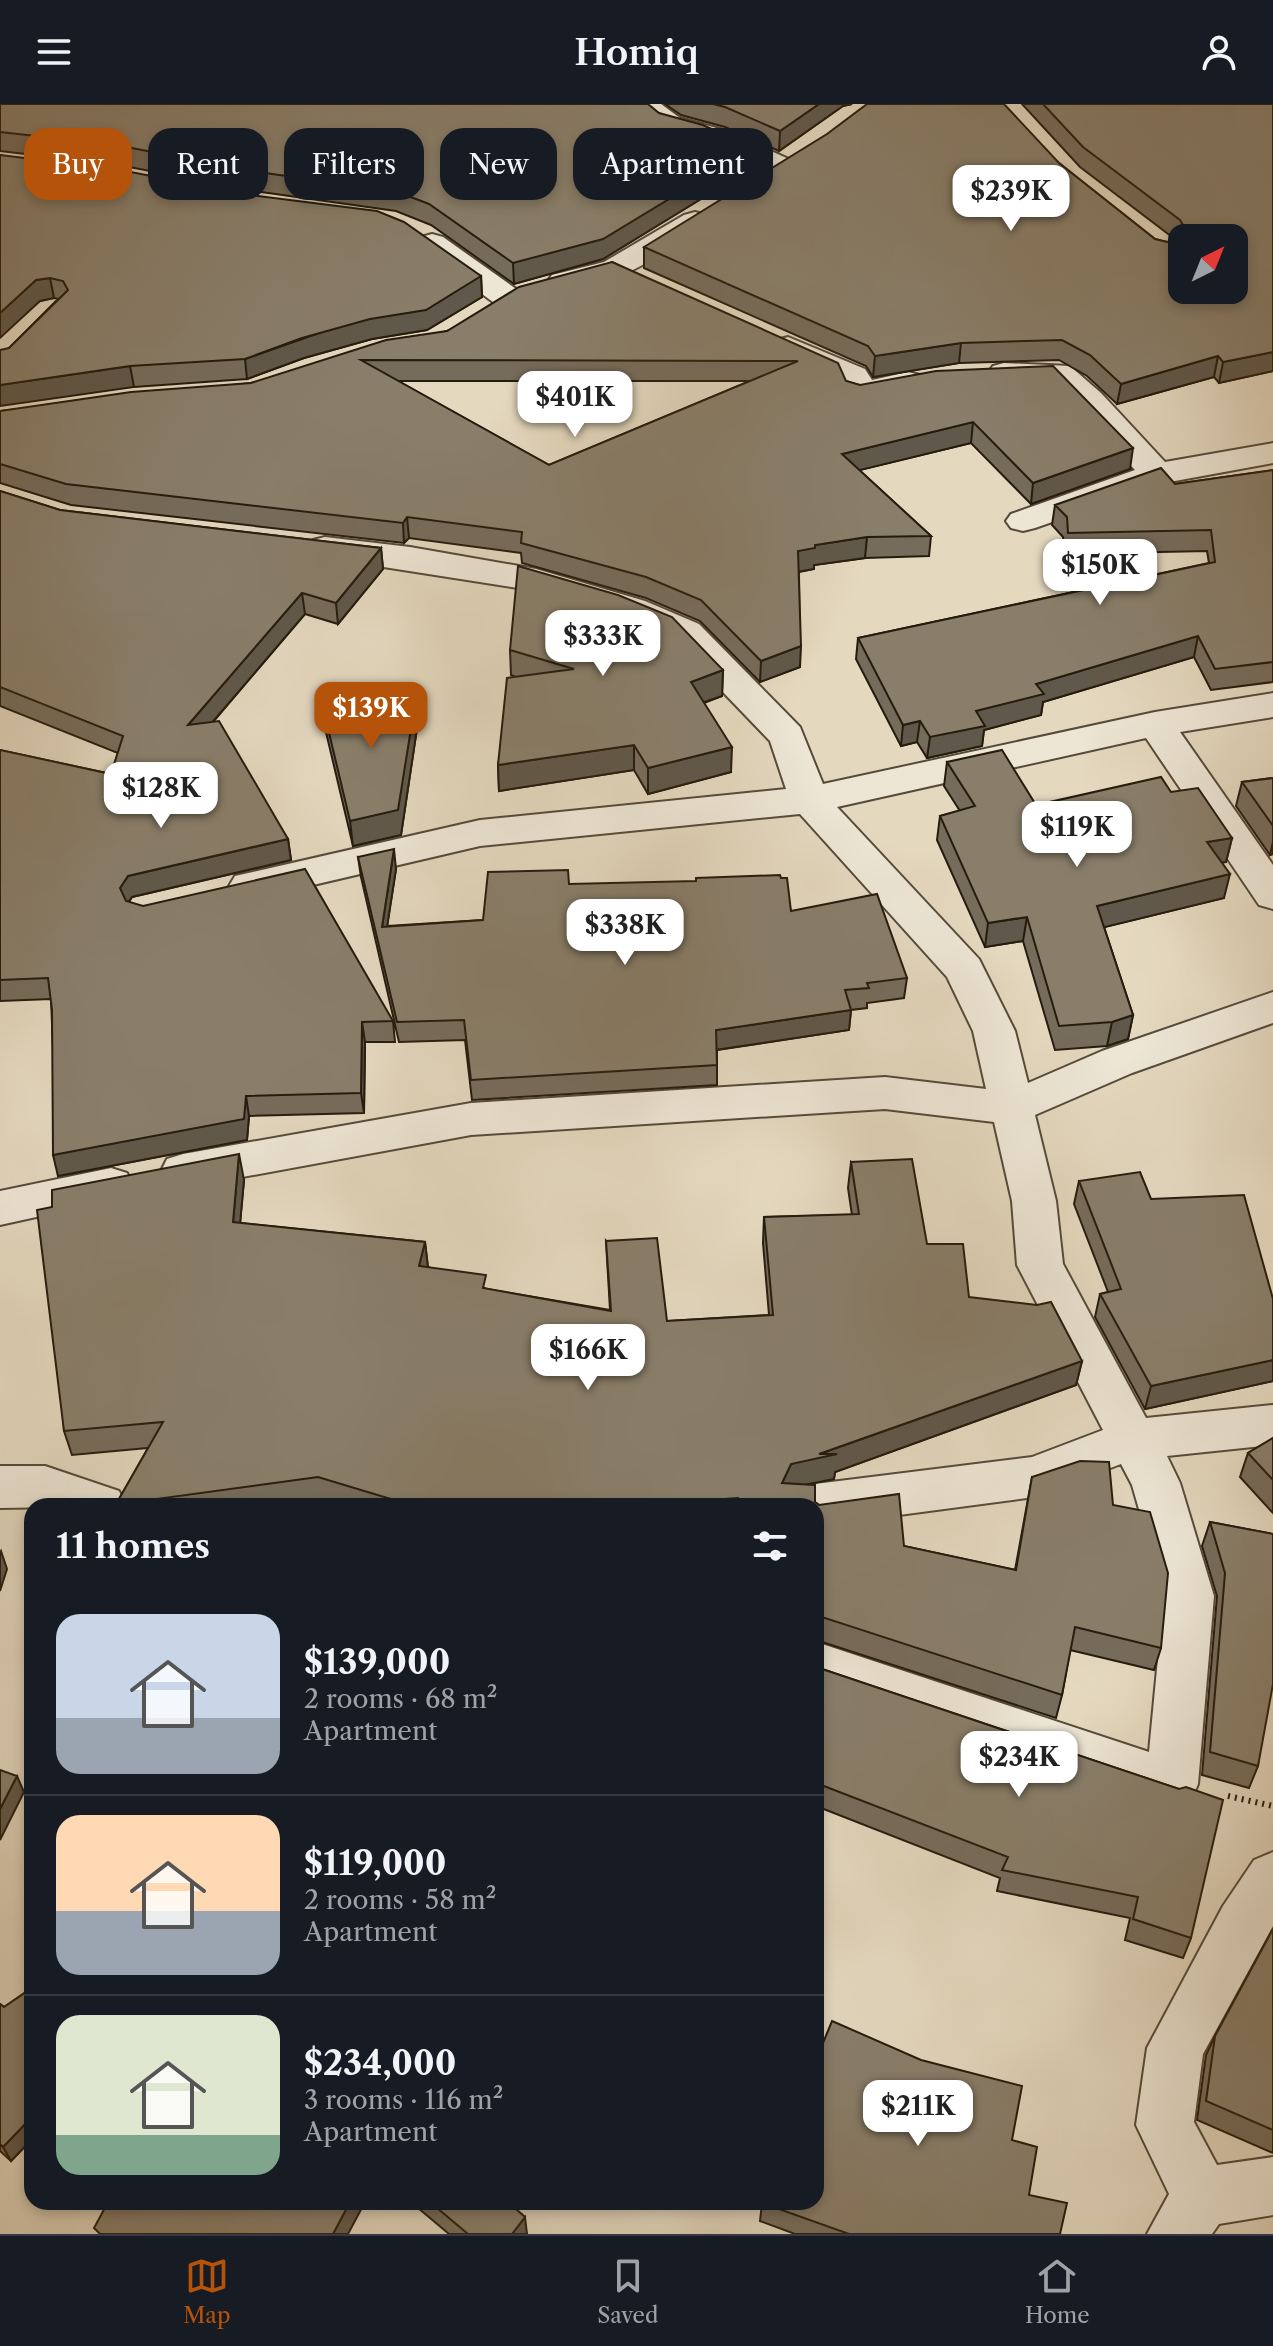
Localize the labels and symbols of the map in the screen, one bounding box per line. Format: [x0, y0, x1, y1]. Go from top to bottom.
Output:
pin: $239K [955, 165, 1067, 233]
north arrow [1168, 224, 1248, 304]
pin: $401K [519, 371, 631, 439]
pin: $150K [1044, 539, 1156, 607]
pin: $333K [547, 610, 659, 678]
pin: $139K [315, 682, 427, 750]
pin: $128K [105, 762, 217, 830]
pin: $119K [1021, 801, 1133, 869]
pin: $338K [569, 899, 681, 967]
pin: $166K [532, 1324, 644, 1392]
pin: $234K [963, 1731, 1075, 1799]
pin: $211K [862, 2080, 974, 2148]

